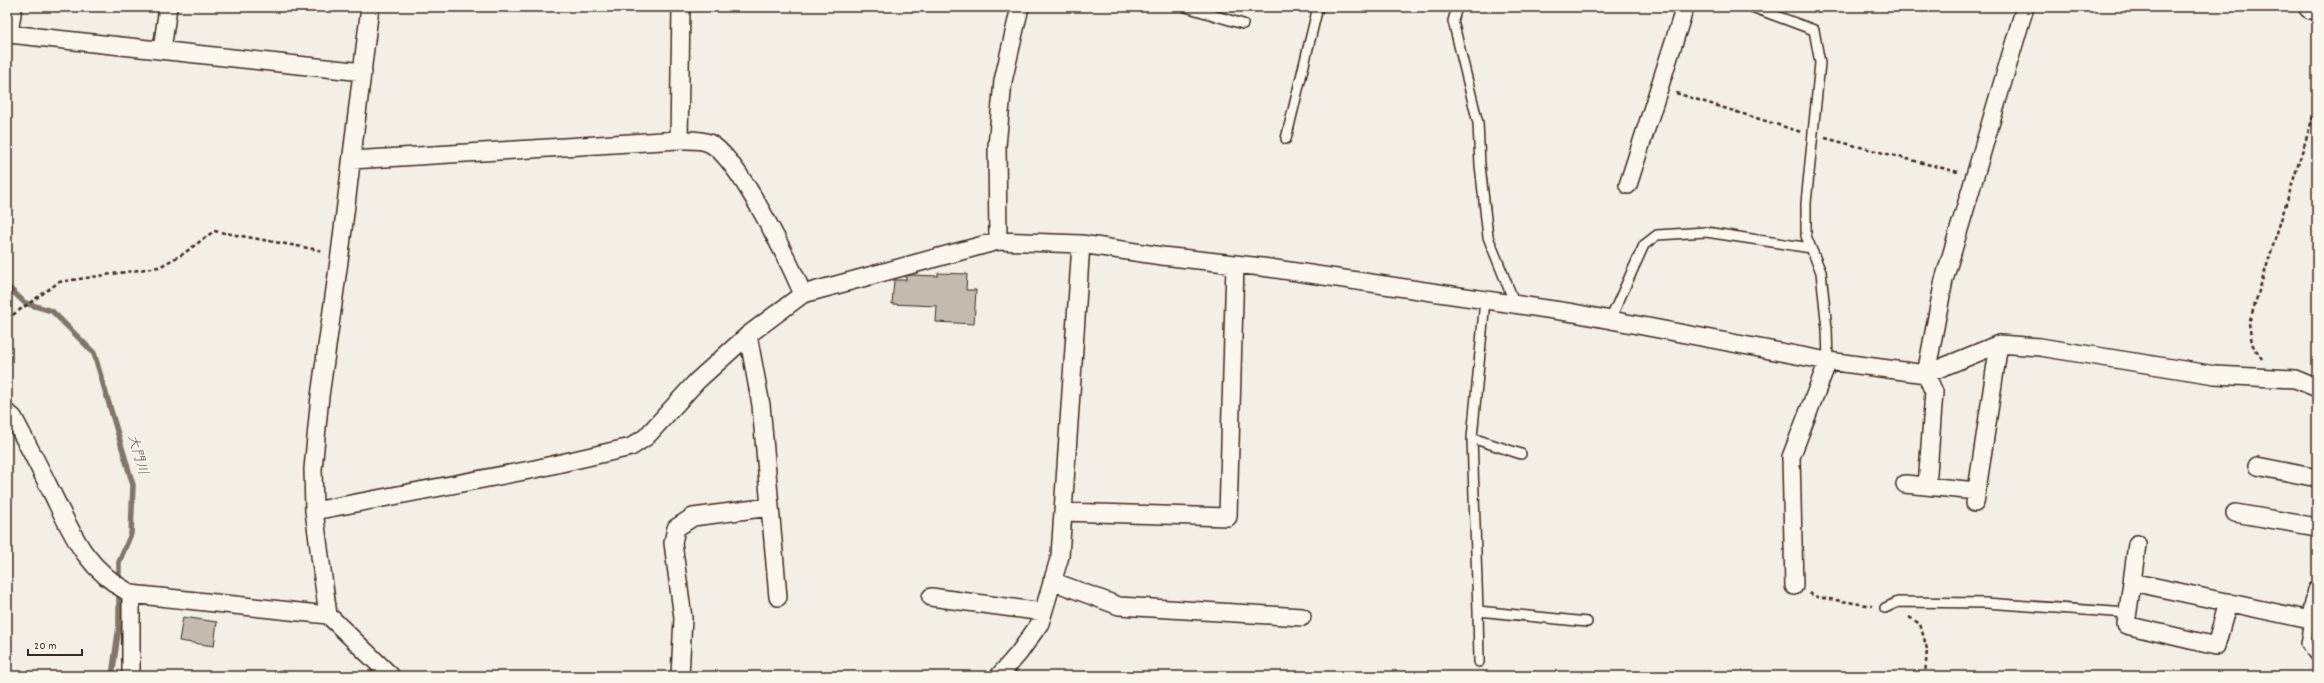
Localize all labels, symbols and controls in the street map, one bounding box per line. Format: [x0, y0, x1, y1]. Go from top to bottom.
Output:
water label: 大門川 [122, 432, 152, 478]
scale bar [28, 631, 82, 657]
text: 20 m [34, 638, 57, 655]

